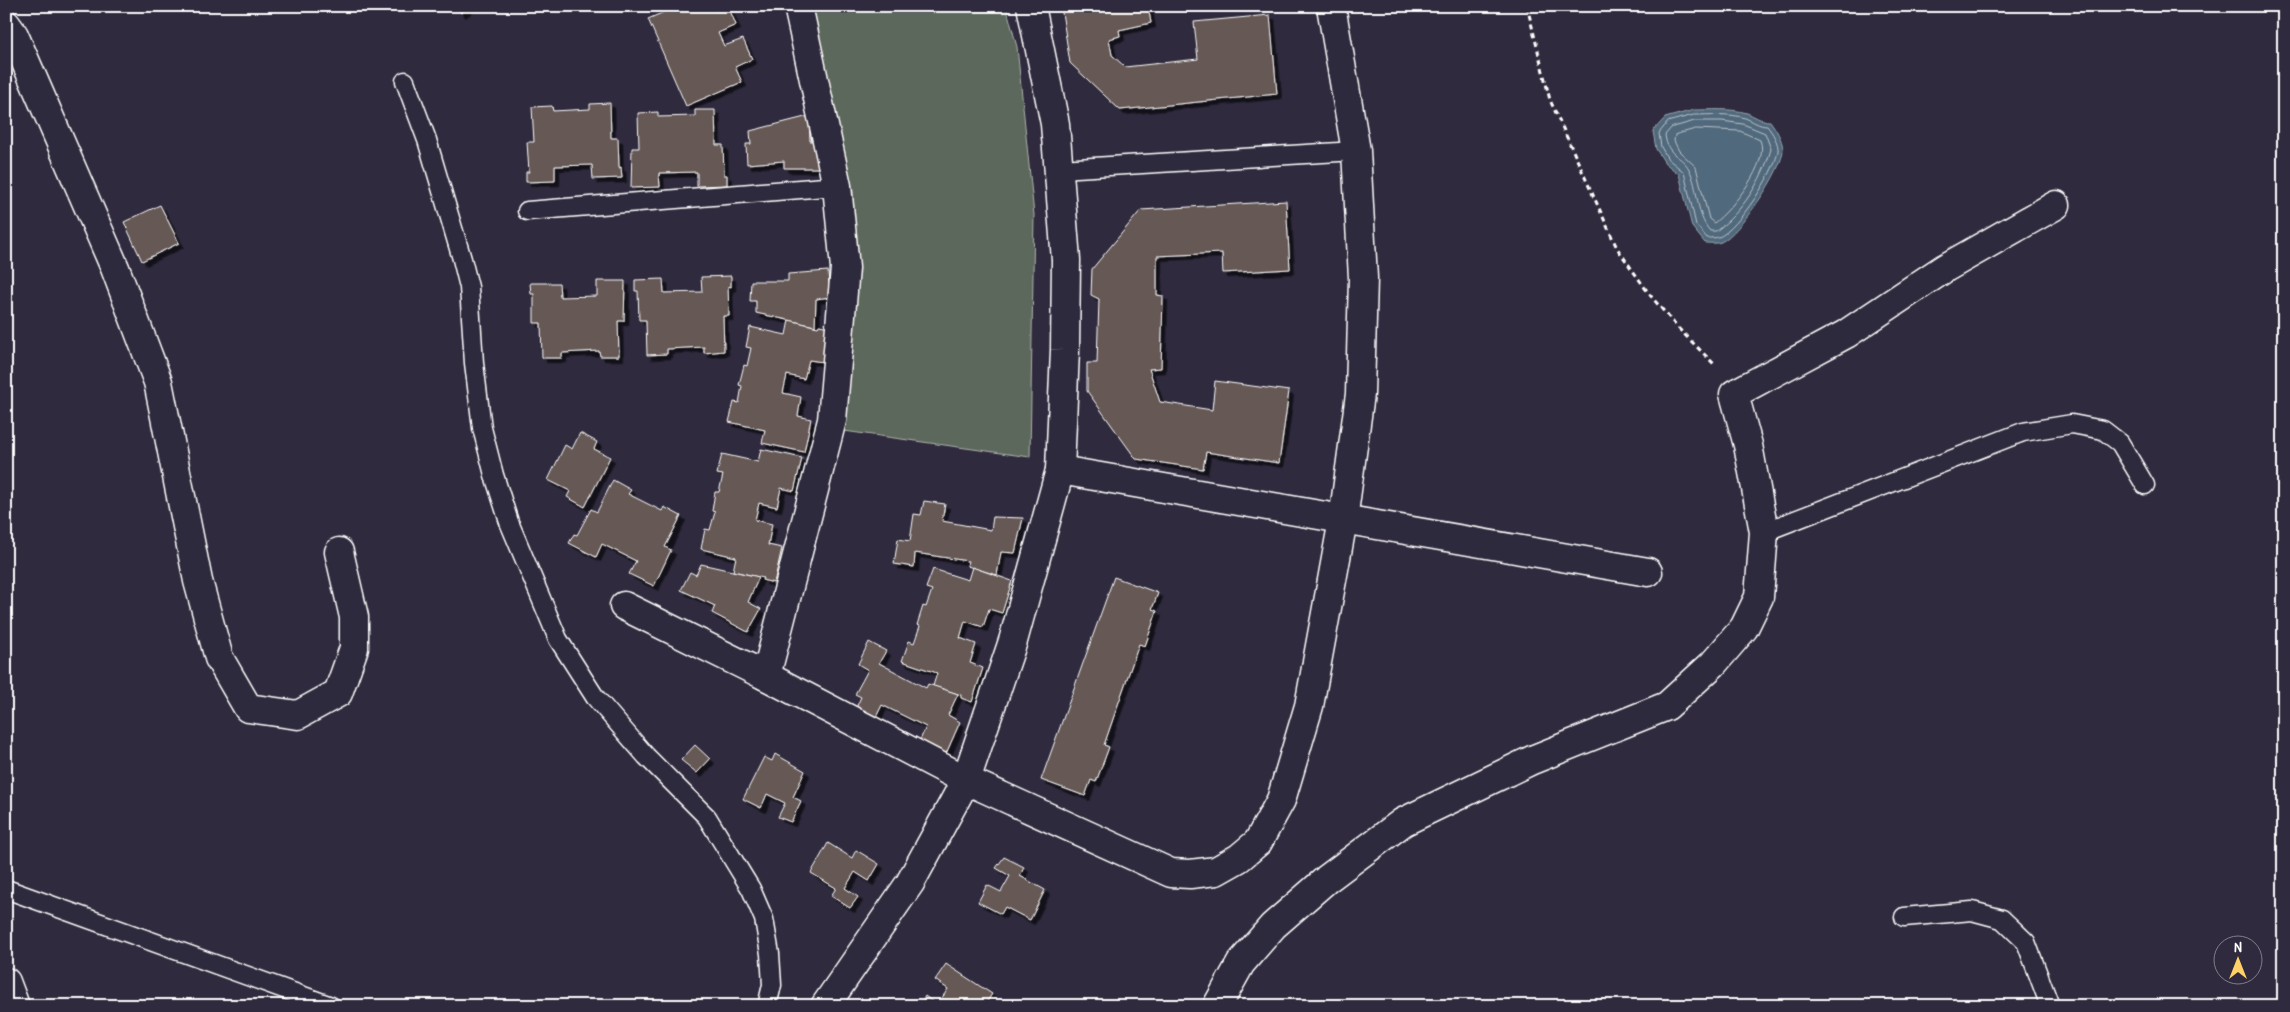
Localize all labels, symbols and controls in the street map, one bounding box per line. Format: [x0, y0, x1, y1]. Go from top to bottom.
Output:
north arrow [2212, 934, 2262, 984]
text: N [2234, 937, 2242, 956]

